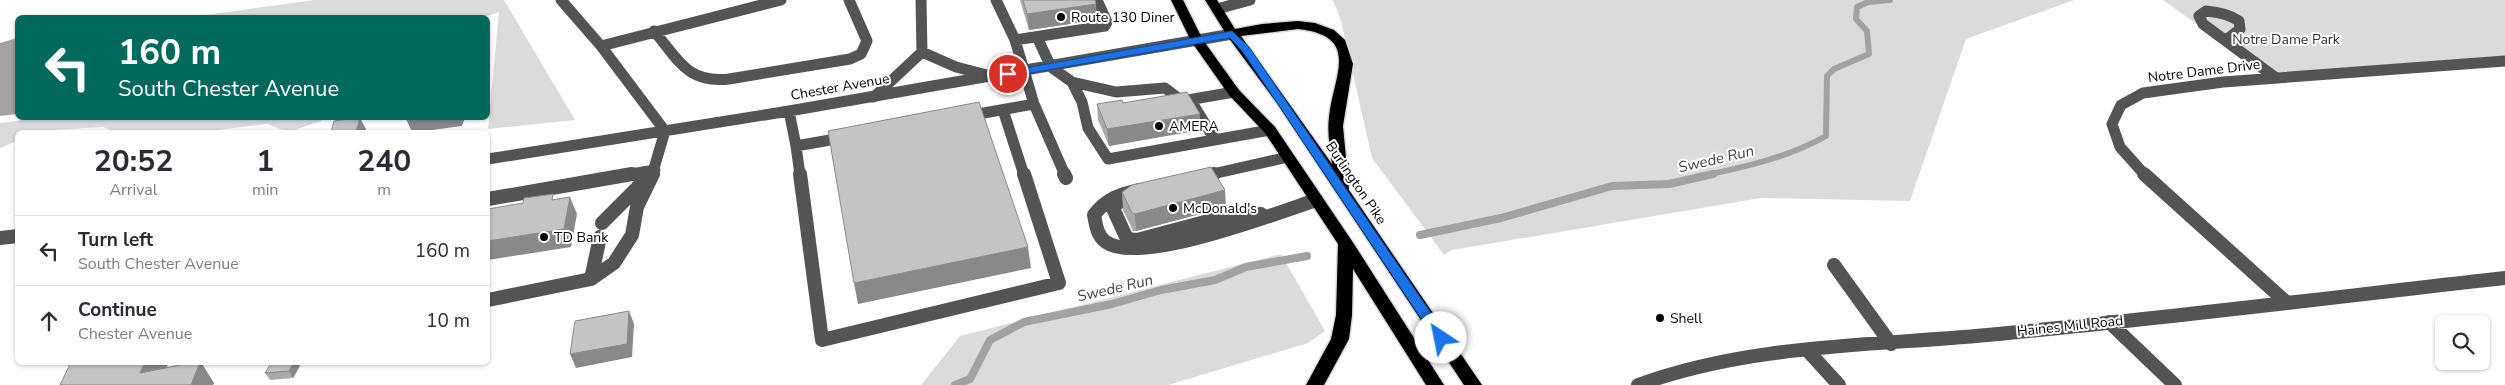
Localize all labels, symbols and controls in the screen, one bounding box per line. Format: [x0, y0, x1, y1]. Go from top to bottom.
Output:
place label: Route 130 Diner [1071, 8, 1175, 27]
marker: Route 130 Diner [1055, 11, 1067, 23]
text: 160 m [118, 29, 221, 76]
park label: Notre Dame Park [2232, 30, 2341, 49]
icon: left [35, 35, 100, 100]
pin [987, 53, 1029, 95]
street label: Notre Dame Drive [2147, 55, 2261, 87]
icon: arrive [994, 60, 1022, 88]
street label: Chester Avenue [789, 69, 891, 105]
text: South Chester Avenue [118, 74, 339, 104]
place label: AMERA [1169, 117, 1219, 136]
marker: AMERA [1153, 120, 1165, 132]
street label: Burlington Pike [1321, 138, 1391, 228]
text: 20:52 [94, 141, 173, 182]
text: 1 [256, 141, 274, 182]
text: 240 [357, 141, 411, 182]
water label: Swede Run [1676, 141, 1756, 177]
text: Arrival [109, 179, 158, 201]
text: min [252, 179, 278, 201]
text: m [377, 179, 391, 201]
place label: McDonald's [1183, 199, 1257, 218]
marker: McDonald's [1167, 202, 1179, 214]
text: Turn left [78, 227, 153, 253]
place label: TD Bank [554, 228, 609, 247]
marker: TD Bank [538, 231, 550, 243]
icon: left [35, 237, 63, 265]
text: 160 m [415, 238, 470, 264]
text: South Chester Avenue [78, 253, 239, 275]
water label: Swede Run [1075, 270, 1155, 306]
text: Continue [78, 297, 157, 323]
icon: ahead [35, 307, 63, 335]
text: 10 m [426, 308, 470, 334]
place label: Shell [1670, 309, 1703, 328]
position arrow [1414, 311, 1466, 363]
street label: Haines Mill Road [2016, 311, 2124, 341]
marker: Shell [1654, 312, 1666, 324]
map controls [2435, 315, 2490, 370]
button: search [2435, 315, 2490, 370]
text: Chester Avenue [78, 323, 192, 345]

